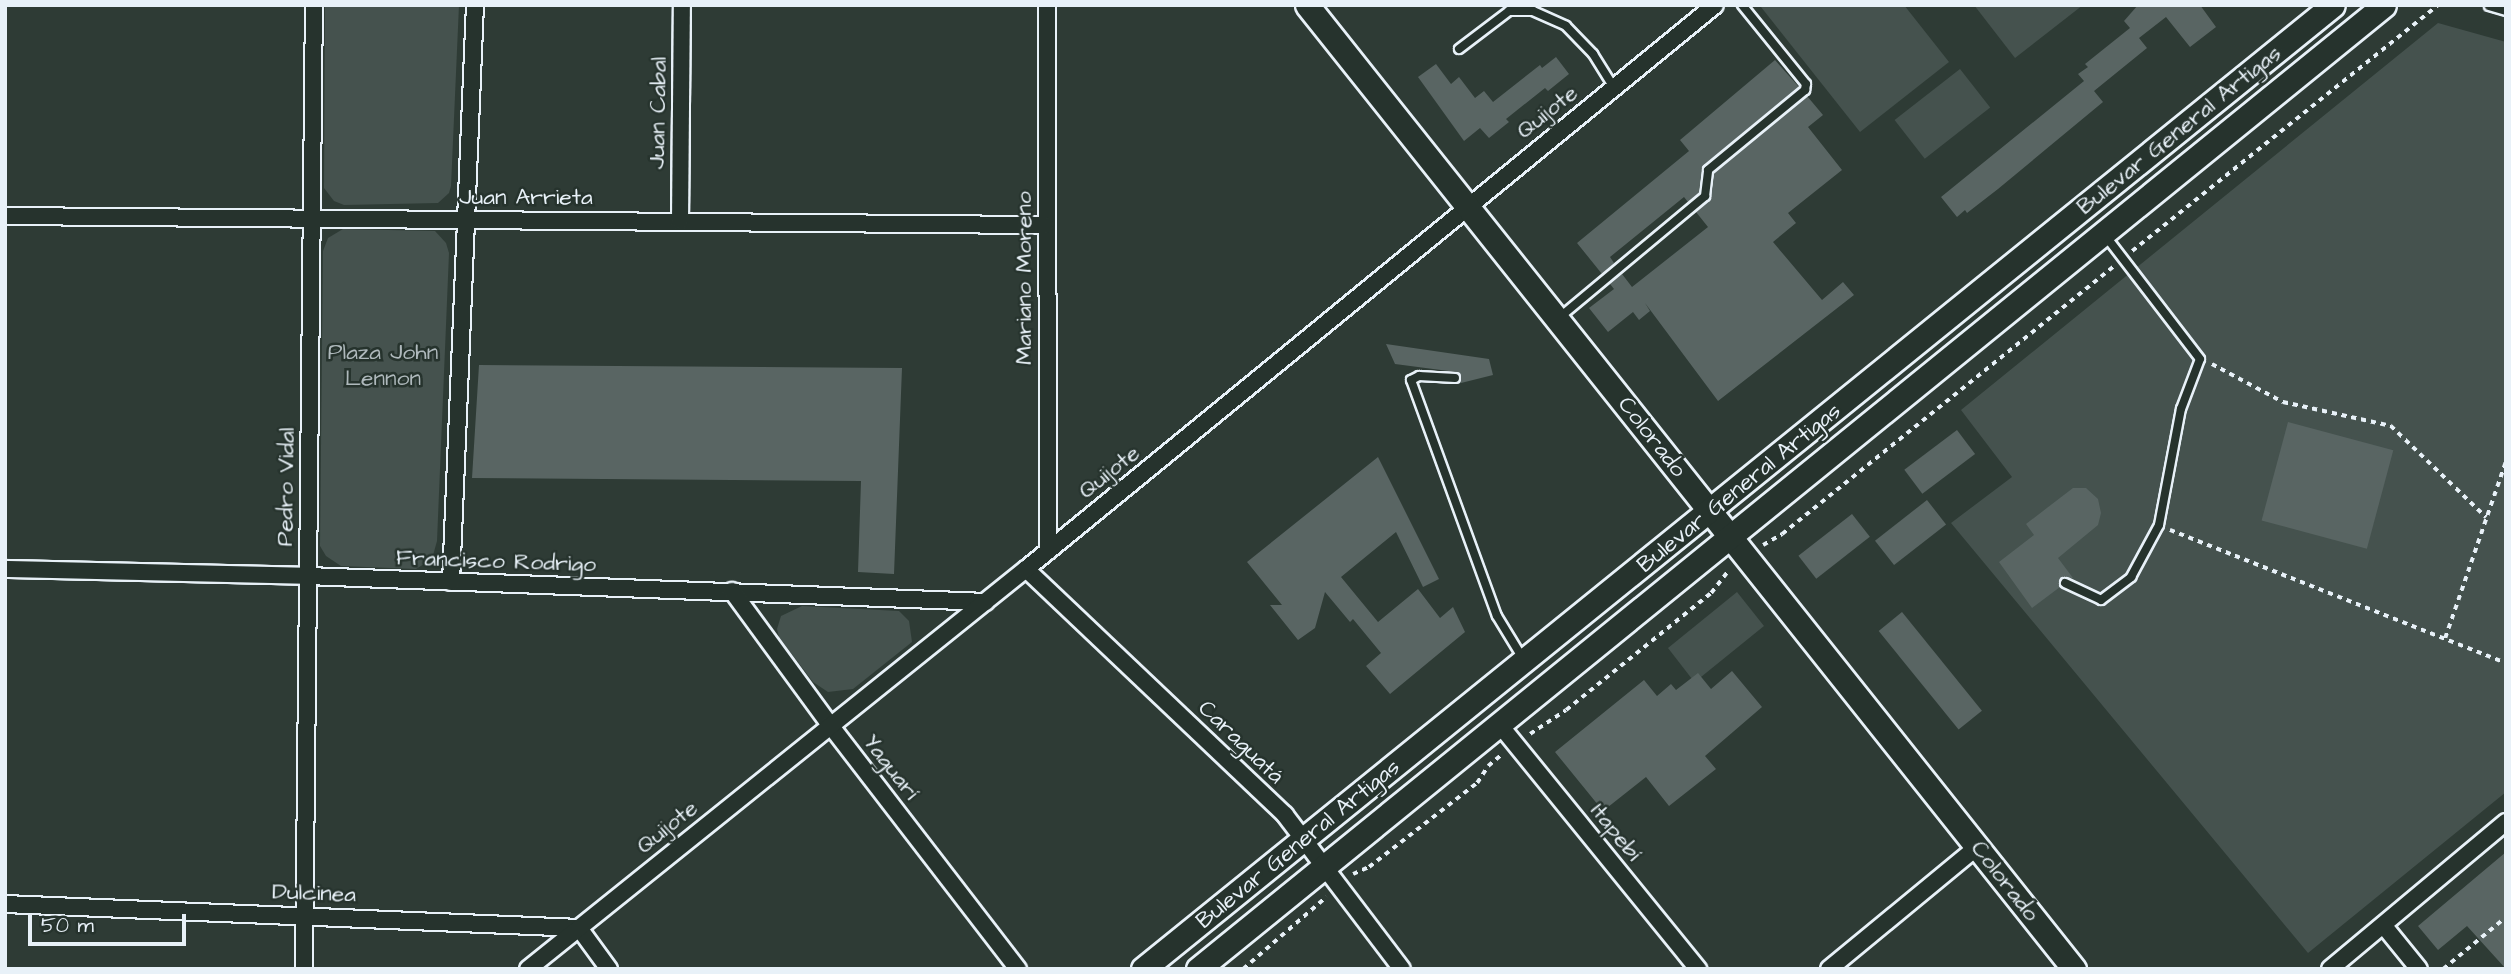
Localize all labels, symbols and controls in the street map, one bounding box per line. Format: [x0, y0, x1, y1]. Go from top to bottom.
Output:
street label: Bulevar General Artigas [2071, 39, 2287, 221]
street label: Juan Cabal [643, 57, 673, 169]
street label: Quijote [1511, 79, 1583, 145]
street label: Juan Arrieta [459, 183, 593, 211]
street label: Mariano Moreno [1010, 191, 1038, 365]
park label: Plaza John Lennon [328, 338, 438, 392]
street label: Colorado [1612, 391, 1692, 483]
street label: Bulevar General Artigas [1631, 397, 1847, 579]
street label: Pedro Vidal [271, 427, 301, 547]
street label: Quijote [1073, 439, 1145, 505]
street label: Francisco Rodrigo [395, 544, 597, 578]
street label: Caraguatá [1192, 694, 1290, 790]
street label: Yaguarí [857, 729, 925, 805]
street label: Bulevar General Artigas [1190, 753, 1406, 935]
street label: Quijote [631, 794, 703, 860]
street label: Itapebí [1584, 798, 1648, 866]
street label: Colorado [1965, 835, 2045, 927]
street label: Dulcinea [272, 878, 356, 908]
scale bar [32, 900, 189, 944]
text: 50 m [41, 911, 94, 940]

